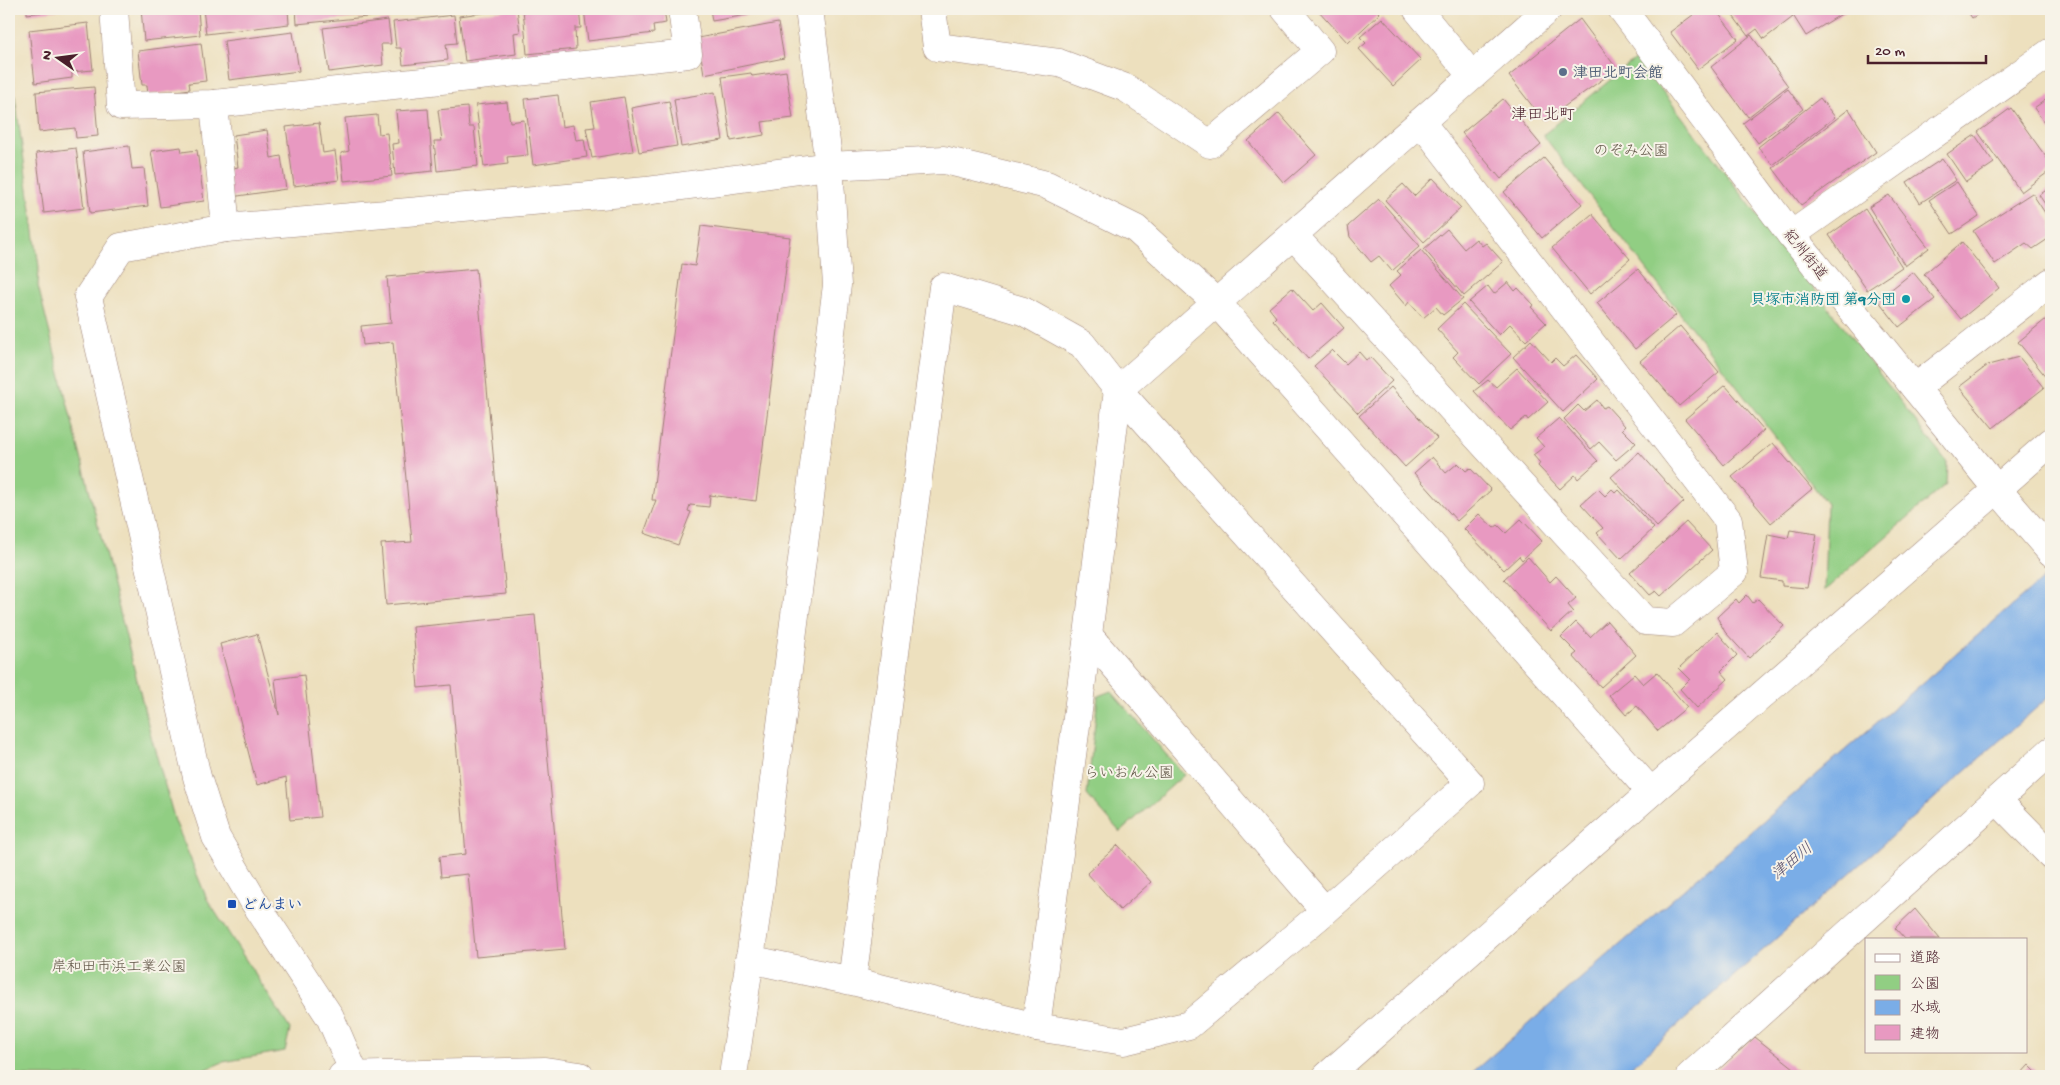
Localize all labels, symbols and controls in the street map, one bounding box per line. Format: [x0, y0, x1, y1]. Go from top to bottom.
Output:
north arrow [32, 32, 82, 82]
scale bar [1868, 32, 1985, 64]
text: 20 m [1875, 43, 1905, 61]
text: N [38, 49, 57, 62]
place label: 津田北町会館 [1573, 64, 1663, 83]
marker: 津田北町会館 [1557, 66, 1569, 78]
district label: 津田北町 [1511, 105, 1575, 126]
park label: のぞみ公園 [1593, 143, 1669, 161]
street label: 紀州街道 [1779, 226, 1830, 284]
place label: 貝塚市消防団 第9分団 [1750, 291, 1896, 310]
marker: 貝塚市消防団 第9分団 [1900, 293, 1912, 305]
park label: らいおん公園 [1084, 765, 1174, 783]
water label: 津田川 [1768, 839, 1818, 885]
place label: どんまい [242, 897, 303, 915]
marker: どんまい [226, 898, 238, 910]
legend [1865, 938, 2028, 1052]
text: 道路 [1910, 950, 1940, 968]
park label: 岸和田市浜工業公園 [51, 958, 187, 977]
text: 公園 [1910, 976, 1940, 994]
text: 水域 [1910, 999, 1940, 1018]
text: 建物 [1910, 1026, 1940, 1044]

